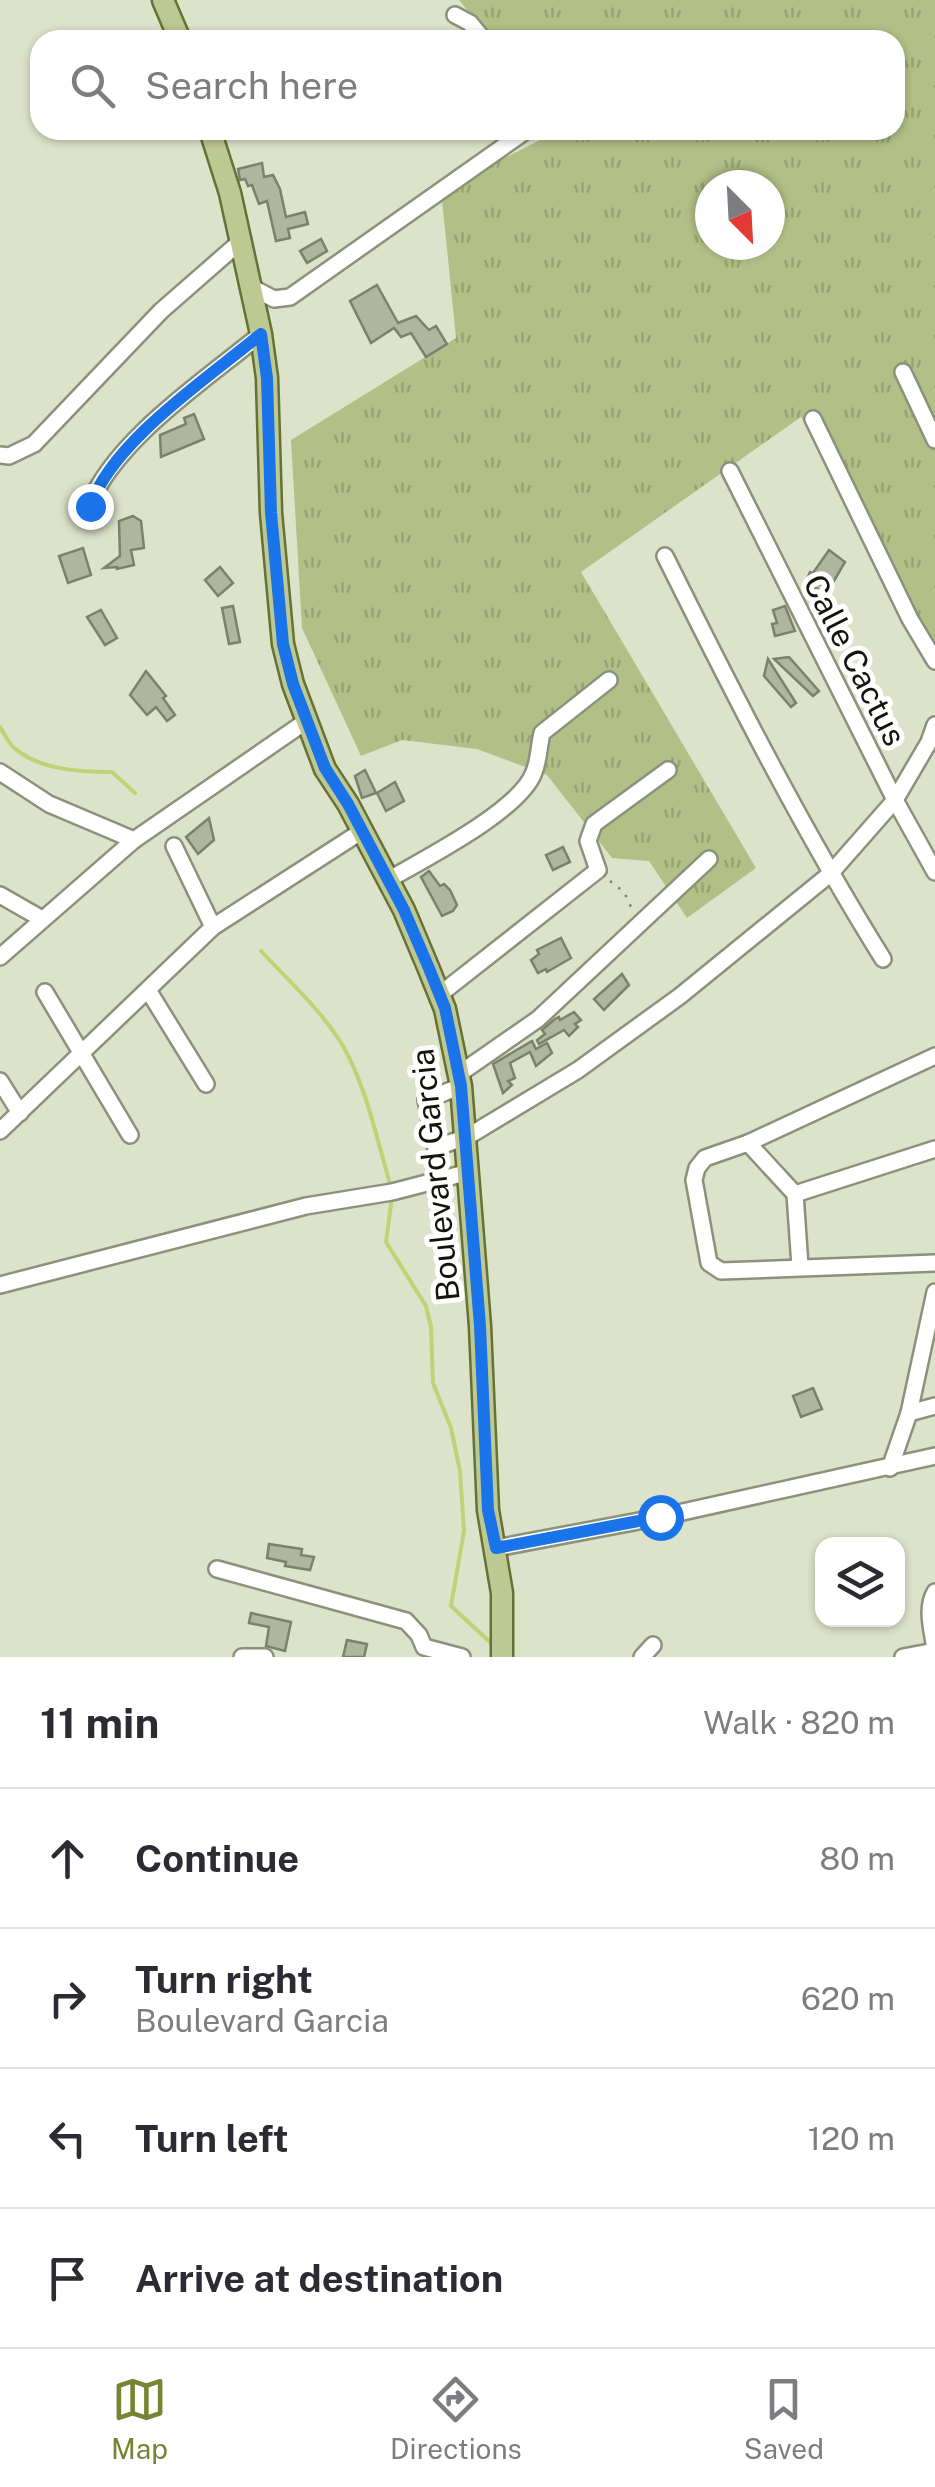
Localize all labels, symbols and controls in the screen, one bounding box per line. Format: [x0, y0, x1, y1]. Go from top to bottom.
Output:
search box [30, 30, 905, 140]
icon: search [65, 58, 120, 113]
text: Search here [145, 63, 358, 108]
north arrow [695, 170, 785, 260]
route end [68, 484, 114, 530]
street label: Calle Cactus [796, 569, 914, 751]
street label: Boulevard Garcia [403, 1047, 467, 1303]
route start [638, 1495, 684, 1541]
map controls [815, 1537, 905, 1627]
button: layers [815, 1537, 905, 1627]
text: 11 min [40, 1698, 159, 1747]
text: Walk · 820 m [703, 1704, 895, 1741]
icon: ahead [40, 1831, 95, 1886]
text: Continue [135, 1836, 299, 1881]
text: 80 m [819, 1840, 895, 1877]
text: Turn right [135, 1957, 313, 2002]
icon: right [40, 1971, 95, 2026]
text: 620 m [801, 1980, 895, 2017]
text: Boulevard Garcia [135, 2002, 389, 2039]
icon: left [40, 2111, 95, 2166]
text: Turn left [135, 2116, 289, 2161]
text: 120 m [808, 2120, 895, 2157]
icon: arrive [40, 2251, 95, 2306]
text: Arrive at destination [135, 2256, 503, 2301]
tab: Map [111, 2372, 168, 2465]
tab: Directions [390, 2372, 522, 2465]
tab: Saved [744, 2372, 824, 2465]

